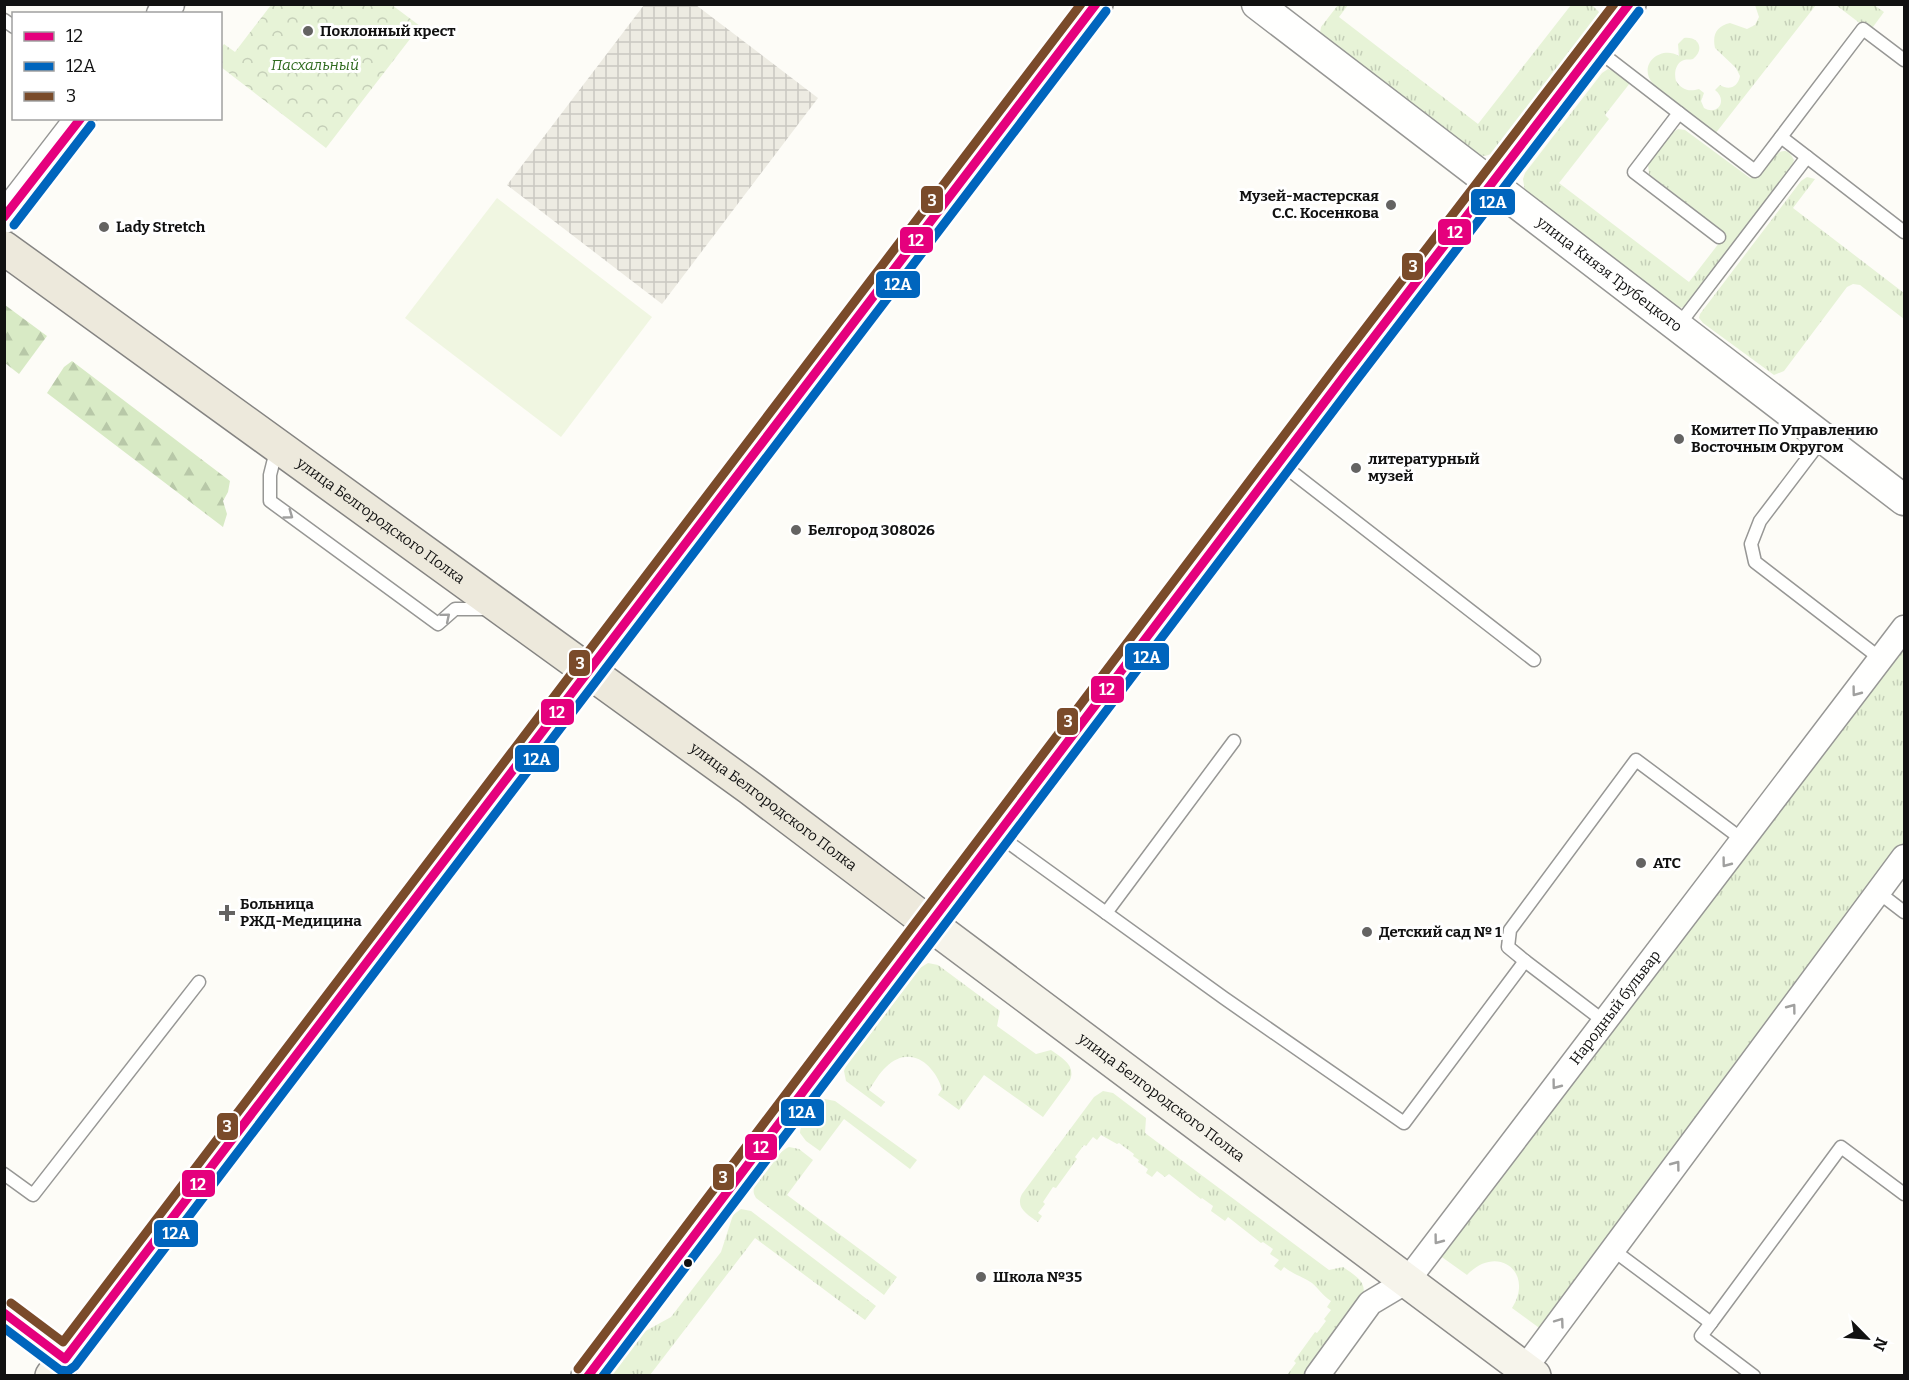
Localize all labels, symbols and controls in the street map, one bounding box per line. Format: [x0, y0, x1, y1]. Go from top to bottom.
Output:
legend [12, 12, 222, 120]
place label: Поклонный крест [320, 22, 456, 40]
marker: Поклонный крест [301, 24, 315, 38]
text: 12 [66, 25, 83, 47]
text: 12А [66, 55, 96, 77]
park label: Пасхальный [271, 56, 359, 74]
text: 3 [66, 85, 76, 107]
line badge: 3 [920, 185, 944, 214]
place label: Музей-мастерская С.С. Косенкова [1239, 187, 1380, 222]
line badge: 12А [1470, 188, 1516, 216]
text: 3 [927, 191, 937, 210]
text: 12А [1479, 193, 1507, 212]
marker: Музей-мастерская С.С. Косенкова [1384, 198, 1398, 212]
street label: улица Князя Трубецкого [1532, 212, 1686, 336]
place label: Lady Stretch [116, 218, 206, 236]
line badge: 12 [1437, 218, 1472, 246]
marker: Lady Stretch [97, 220, 111, 234]
text: 12 [1447, 223, 1463, 242]
line badge: 12 [899, 226, 934, 254]
text: 12 [908, 231, 924, 250]
line badge: 3 [1401, 252, 1424, 281]
text: 3 [1408, 257, 1418, 276]
line badge: 12А [875, 270, 921, 299]
text: 12А [884, 275, 912, 294]
place label: Комитет По Управлению Восточным Округом [1691, 421, 1878, 456]
marker: Комитет По Управлению Восточным Округом [1672, 432, 1686, 446]
place label: литературный музей [1368, 450, 1480, 485]
street label: улица Белгородского Полка [292, 453, 468, 588]
marker: литературный музей [1349, 461, 1363, 475]
one-way arrow [282, 508, 293, 519]
place label: Белгород 308026 [808, 521, 935, 539]
marker: Белгород 308026 [789, 523, 803, 537]
one-way arrow [439, 614, 450, 625]
line badge: 12А [1124, 642, 1170, 671]
text: 12А [1133, 648, 1161, 667]
line badge: 3 [568, 649, 591, 677]
text: 3 [575, 654, 585, 673]
line badge: 12 [1090, 675, 1125, 704]
text: 12 [1099, 680, 1115, 699]
one-way arrow [1853, 685, 1864, 696]
line badge: 12 [540, 698, 575, 726]
text: 12 [549, 703, 565, 722]
line badge: 3 [1056, 707, 1079, 736]
text: 3 [1063, 712, 1073, 731]
street label: улица Белгородского Полка [686, 738, 861, 875]
line badge: 12А [514, 744, 560, 773]
text: 12А [523, 750, 551, 769]
place label: АТС [1653, 854, 1681, 872]
marker: АТС [1634, 856, 1648, 870]
one-way arrow [1722, 857, 1733, 868]
place label: Больница РЖД-Медицина [240, 895, 362, 930]
marker: Больница РЖД-Медицина [218, 904, 236, 922]
place label: Детский сад № 1 [1379, 923, 1502, 941]
marker: Детский сад № 1 [1360, 925, 1374, 939]
street label: Народный бульвар [1566, 947, 1664, 1068]
one-way arrow [1785, 1004, 1796, 1015]
street label: улица Белгородского Полка [1074, 1029, 1248, 1165]
one-way arrow [1553, 1079, 1564, 1090]
line badge: 12А [780, 1098, 825, 1127]
text: 12А [788, 1103, 816, 1122]
line badge: 3 [216, 1112, 239, 1141]
text: 3 [222, 1117, 232, 1136]
line badge: 12 [744, 1133, 778, 1161]
text: 12 [753, 1138, 769, 1157]
one-way arrow [1669, 1161, 1680, 1172]
line badge: 3 [712, 1163, 735, 1191]
text: 3 [718, 1168, 728, 1187]
line badge: 12 [181, 1169, 216, 1198]
text: 12 [190, 1175, 206, 1194]
line badge: 12А [153, 1219, 199, 1248]
text: 12А [162, 1224, 190, 1243]
one-way arrow [1435, 1234, 1446, 1245]
unlabelled marker [682, 1257, 694, 1269]
place label: Школа №35 [993, 1268, 1082, 1286]
marker: Школа №35 [974, 1270, 988, 1284]
north arrow [1837, 1308, 1897, 1368]
one-way arrow [1553, 1317, 1564, 1328]
text: N [1869, 1335, 1891, 1354]

